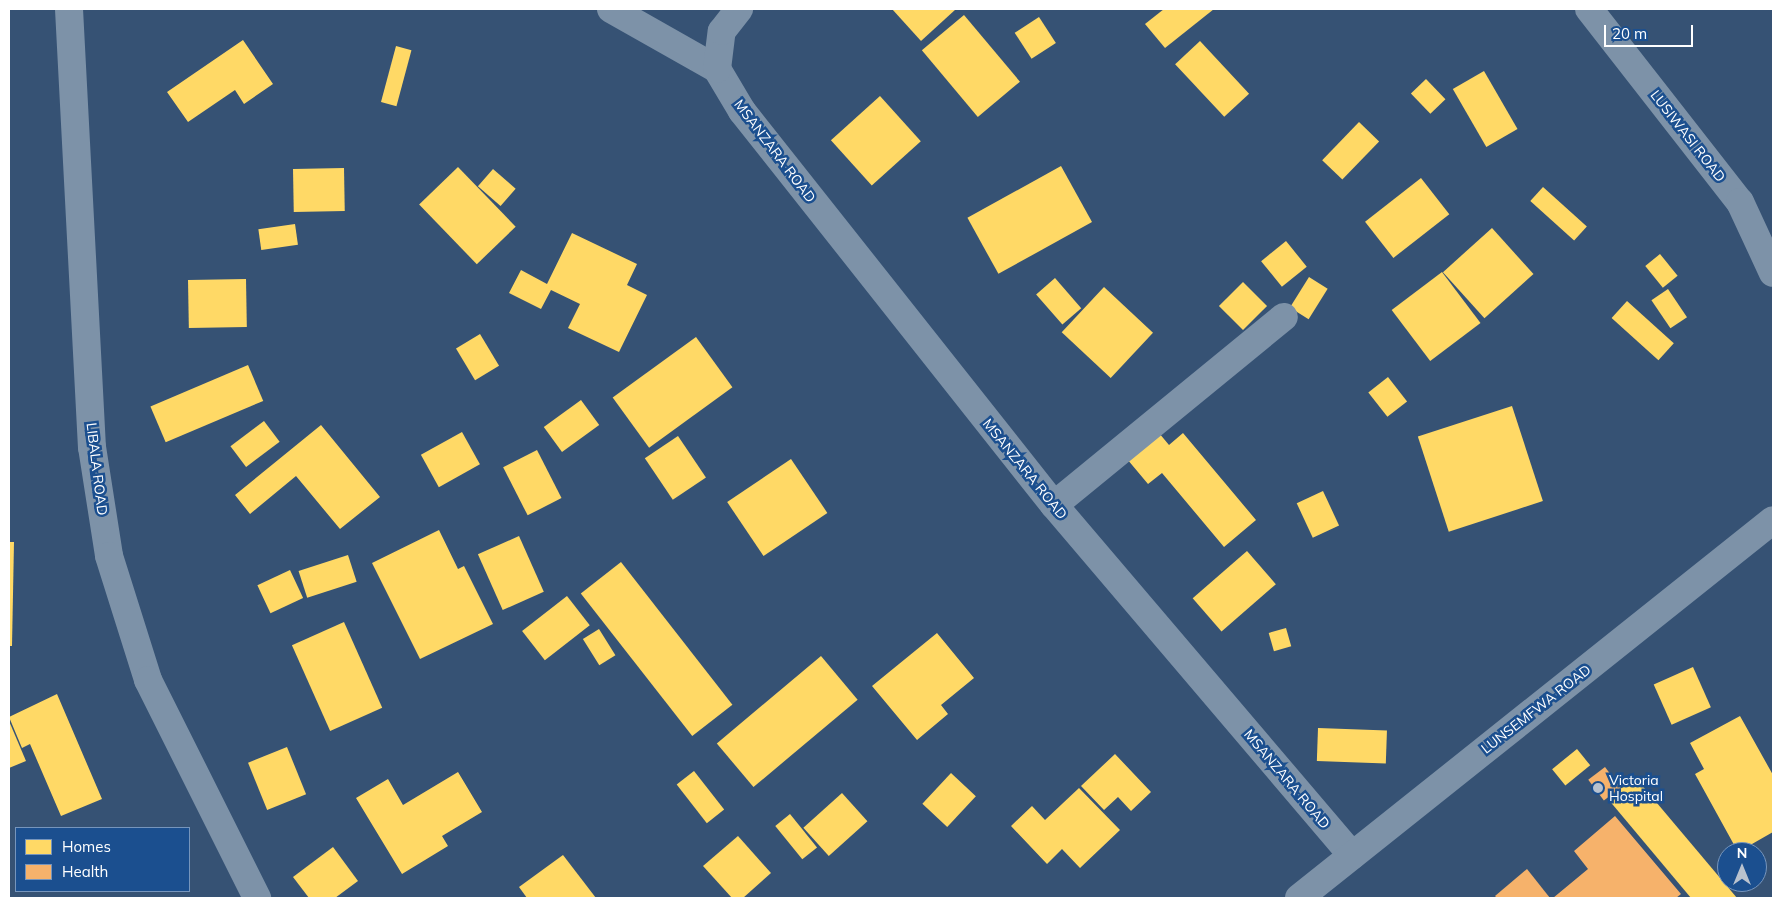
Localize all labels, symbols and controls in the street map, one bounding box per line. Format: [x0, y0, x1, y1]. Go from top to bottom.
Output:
scale bar [1607, 15, 1696, 47]
text: 20 m [1612, 24, 1647, 43]
street label: LUSIWASI ROAD [1647, 87, 1729, 185]
street label: MSANZARA ROAD [731, 96, 819, 206]
street label: MSANZARA ROAD [979, 415, 1071, 523]
street label: LIBALA ROAD [83, 422, 111, 516]
street label: LUNSEMFWA ROAD [1478, 661, 1594, 757]
street label: MSANZARA ROAD [1241, 726, 1333, 832]
place label: Victoria Hospital [1609, 772, 1663, 804]
marker: Victoria Hospital [1591, 781, 1605, 795]
legend [15, 827, 190, 892]
text: Homes [62, 837, 111, 856]
north arrow [1717, 842, 1767, 892]
text: N [1737, 844, 1747, 862]
text: Health [62, 862, 108, 881]

